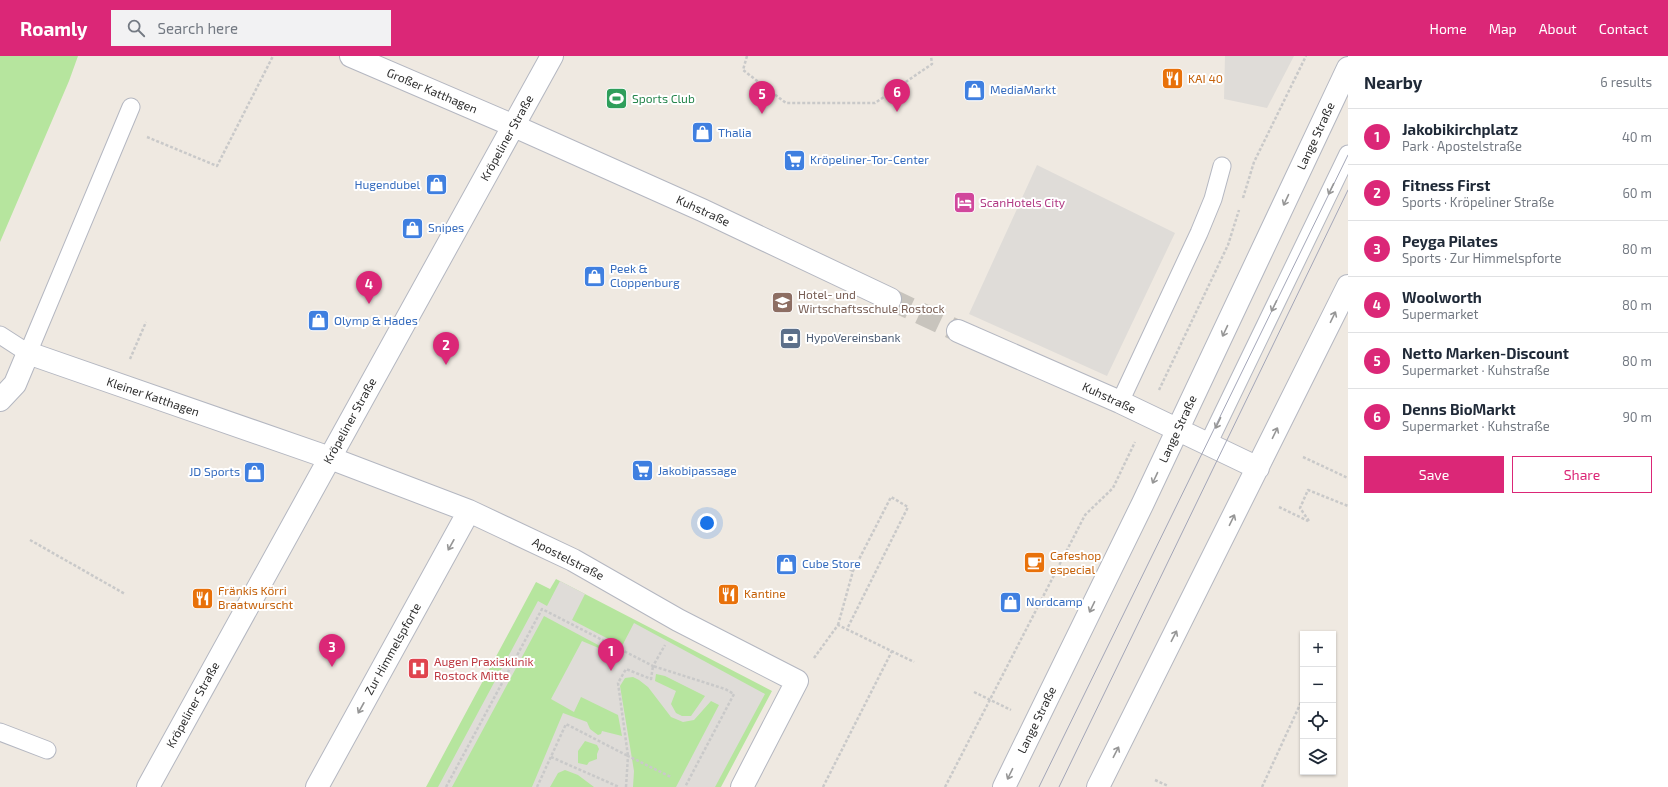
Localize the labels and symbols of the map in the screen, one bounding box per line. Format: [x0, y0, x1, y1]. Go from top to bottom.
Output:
street label: Großer Katthagen [385, 65, 480, 116]
restaurant icon: KAI 40 [1159, 66, 1185, 92]
place label: KAI 40 [1188, 71, 1223, 85]
shop icon: MediaMarkt [961, 77, 987, 103]
pin: 6 [884, 79, 910, 112]
pin: 5 [749, 81, 775, 114]
place label: MediaMarkt [990, 82, 1056, 96]
sports icon: Sports Club [603, 86, 629, 112]
place label: Sports Club [632, 91, 695, 105]
street label: Kröpeliner Straße [477, 92, 536, 183]
street label: Lange Straße [1293, 100, 1337, 171]
shop icon: Thalia [689, 120, 715, 146]
place label: Thalia [718, 125, 752, 139]
supermarket icon: Kröpeliner-Tor-Center [781, 147, 807, 173]
place label: Kröpeliner-Tor-Center [810, 152, 929, 166]
shop icon: Hugendubel [423, 172, 449, 198]
place label: Hugendubel [355, 177, 420, 191]
one-way arrow [1327, 183, 1334, 195]
hotel icon: ScanHotels City [951, 190, 977, 216]
street label: Kuhstraße [674, 192, 732, 229]
one-way arrow [1282, 194, 1289, 206]
place label: ScanHotels City [980, 195, 1066, 209]
shop icon: Snipes [400, 215, 426, 241]
place label: Snipes [428, 220, 464, 234]
place label: Peek & Cloppenburg [610, 261, 680, 289]
shop icon: Peek & Cloppenburg [582, 263, 608, 289]
pin: 4 [356, 271, 382, 304]
place label: Hotel- und Wirtschaftsschule Rostock [798, 287, 945, 315]
school or university icon: Hotel- und Wirtschaftsschule Rostock [769, 289, 795, 315]
one-way arrow [1270, 300, 1277, 312]
shop icon: Olymp & Hades [306, 308, 332, 334]
one-way arrow [1330, 311, 1337, 323]
place label: Olymp & Hades [334, 313, 418, 327]
bank icon: HypoVereinsbank [778, 325, 804, 351]
one-way arrow [1221, 325, 1228, 337]
place label: HypoVereinsbank [806, 330, 901, 344]
pin: 2 [433, 332, 459, 365]
street label: Kleiner Katthagen [105, 374, 202, 418]
street label: Kröpeliner Straße [320, 375, 379, 466]
street label: Kuhstraße [1080, 379, 1138, 416]
street label: Lange Straße [1155, 393, 1199, 464]
one-way arrow [1214, 417, 1221, 429]
one-way arrow [1272, 428, 1279, 440]
supermarket icon: Jakobipassage [629, 458, 655, 484]
shop icon: JD Sports [242, 459, 268, 485]
place label: Jakobipassage [658, 463, 737, 477]
place label: JD Sports [189, 464, 240, 478]
one-way arrow [1151, 471, 1158, 483]
your location [697, 513, 717, 533]
one-way arrow [1229, 514, 1236, 526]
street label: Apostelstraße [530, 534, 607, 582]
one-way arrow [446, 539, 454, 551]
place label: Cafeshop especial [1050, 548, 1101, 576]
cafe icon: Cafeshop especial [1021, 550, 1047, 576]
shop icon: Cube Store [773, 551, 799, 577]
place label: Cube Store [802, 556, 861, 570]
restaurant icon: Kantine [715, 581, 741, 607]
place label: Fränkis Körri Braatwurscht [218, 583, 293, 611]
restaurant icon: Fränkis Körri Braatwurscht [190, 585, 216, 611]
place label: Kantine [744, 586, 786, 600]
shop icon: Nordcamp [997, 589, 1023, 615]
place label: Nordcamp [1026, 594, 1083, 608]
street label: Zur Himmelspforte [361, 600, 423, 697]
one-way arrow [1088, 601, 1095, 613]
one-way arrow [1171, 630, 1178, 642]
pin: 3 [319, 634, 345, 667]
pin: 1 [598, 638, 624, 671]
place label: Augen Praxisklinik Rostock Mitte [434, 654, 534, 682]
hospital icon: Augen Praxisklinik Rostock Mitte [406, 656, 432, 682]
street label: Kröpeliner Straße [163, 659, 222, 750]
street label: Lange Straße [1014, 684, 1058, 755]
one-way arrow [357, 702, 364, 714]
one-way arrow [1113, 746, 1120, 758]
one-way arrow [1006, 768, 1013, 780]

